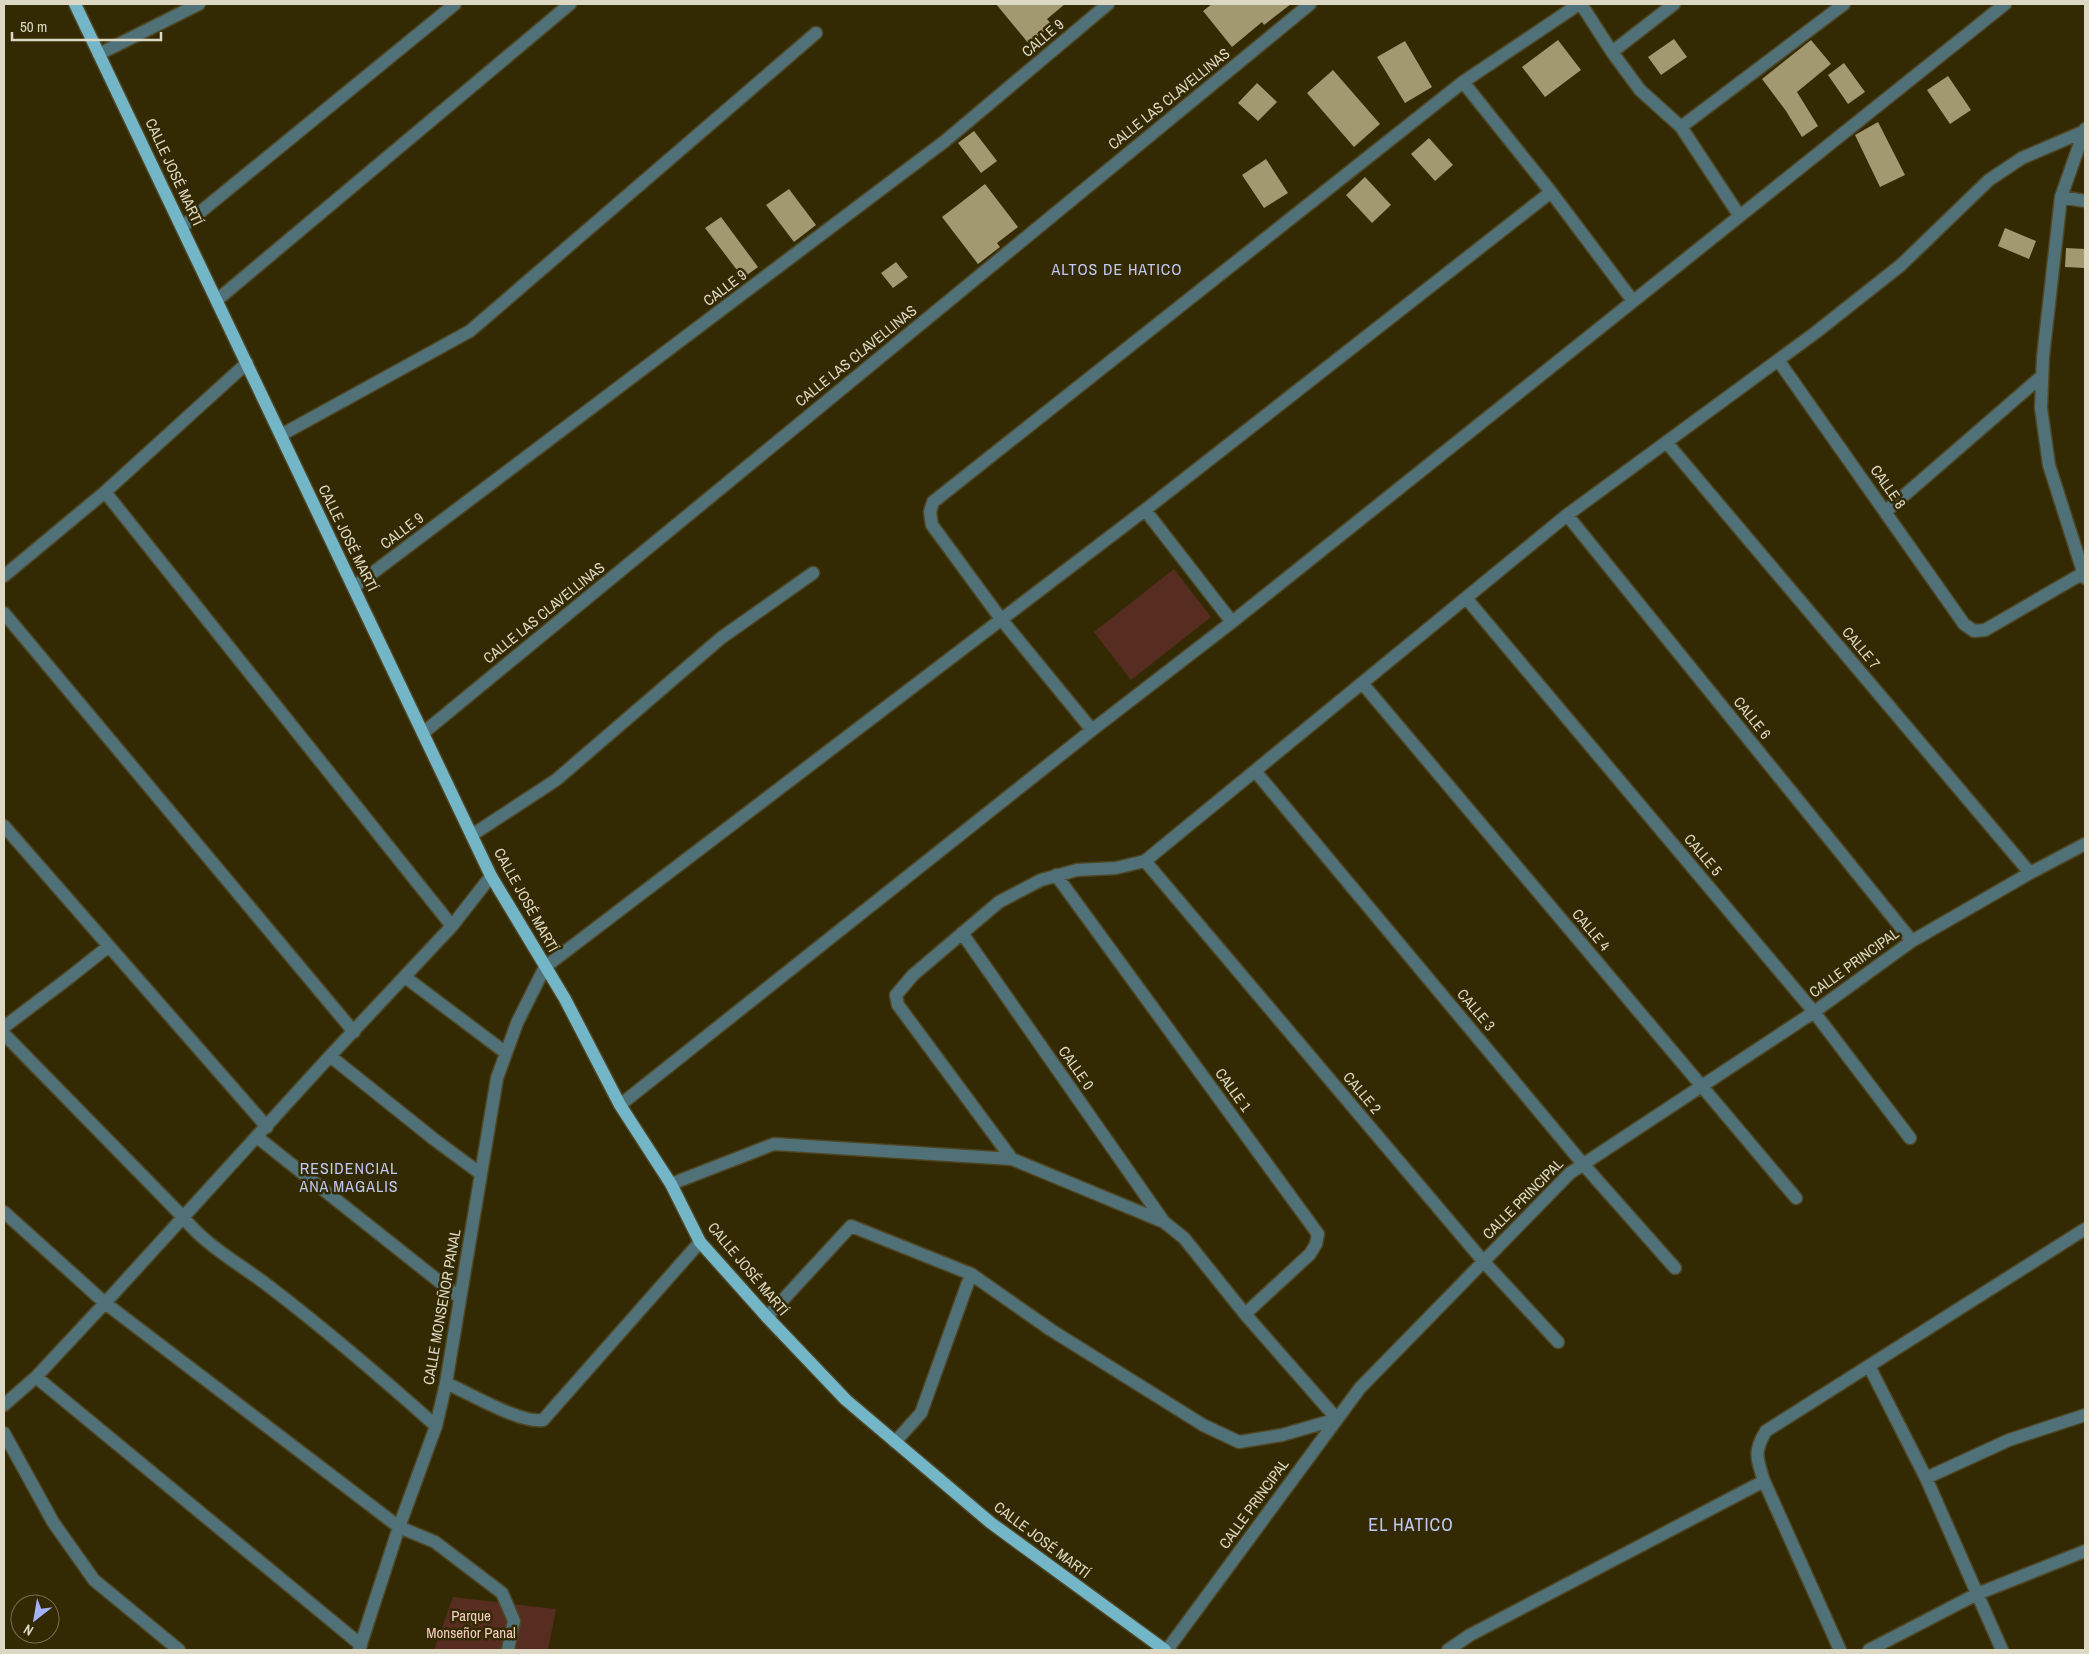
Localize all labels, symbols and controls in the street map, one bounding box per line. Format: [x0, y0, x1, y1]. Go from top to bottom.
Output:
scale bar [12, 10, 161, 42]
street label: CALLE 9 [1017, 14, 1068, 61]
text: 50 m [20, 16, 47, 37]
street label: CALLE LAS CLAVELLINAS [1103, 43, 1234, 154]
street label: CALLE JOSÉ MARTÍ [140, 115, 209, 229]
district label: ALTOS DE HATICO [1051, 258, 1182, 280]
street label: CALLE 9 [699, 264, 751, 311]
street label: CALLE LAS CLAVELLINAS [790, 300, 921, 411]
street label: CALLE 8 [1866, 461, 1911, 513]
street label: CALLE JOSÉ MARTÍ [314, 481, 384, 595]
street label: CALLE 9 [376, 507, 428, 554]
street label: CALLE LAS CLAVELLINAS [478, 557, 609, 668]
street label: CALLE 7 [1838, 622, 1885, 673]
street label: CALLE 6 [1729, 692, 1776, 744]
street label: CALLE 5 [1680, 829, 1727, 880]
street label: CALLE JOSÉ MARTÍ [489, 844, 564, 956]
street label: CALLE 4 [1568, 904, 1615, 955]
street label: CALLE PRINCIPAL [1804, 923, 1903, 1002]
street label: CALLE 3 [1453, 984, 1500, 1035]
street label: CALLE 0 [1054, 1042, 1099, 1094]
street label: CALLE 1 [1210, 1064, 1256, 1116]
street label: CALLE 2 [1339, 1067, 1386, 1118]
street label: CALLE PRINCIPAL [1478, 1153, 1568, 1244]
district label: RESIDENCIAL ANA MAGALIS [298, 1157, 399, 1197]
street label: CALLE JOSÉ MARTÍ [703, 1217, 794, 1320]
street label: CALLE MONSEÑOR PANAL [417, 1227, 466, 1386]
street label: CALLE PRINCIPAL [1214, 1454, 1293, 1553]
street label: CALLE JOSÉ MARTÍ [990, 1496, 1095, 1583]
district label: EL HATICO [1368, 1512, 1454, 1537]
north arrow [10, 1594, 60, 1644]
park label: Parque Monseñor Panal [426, 1605, 516, 1643]
text: N [20, 1620, 36, 1640]

